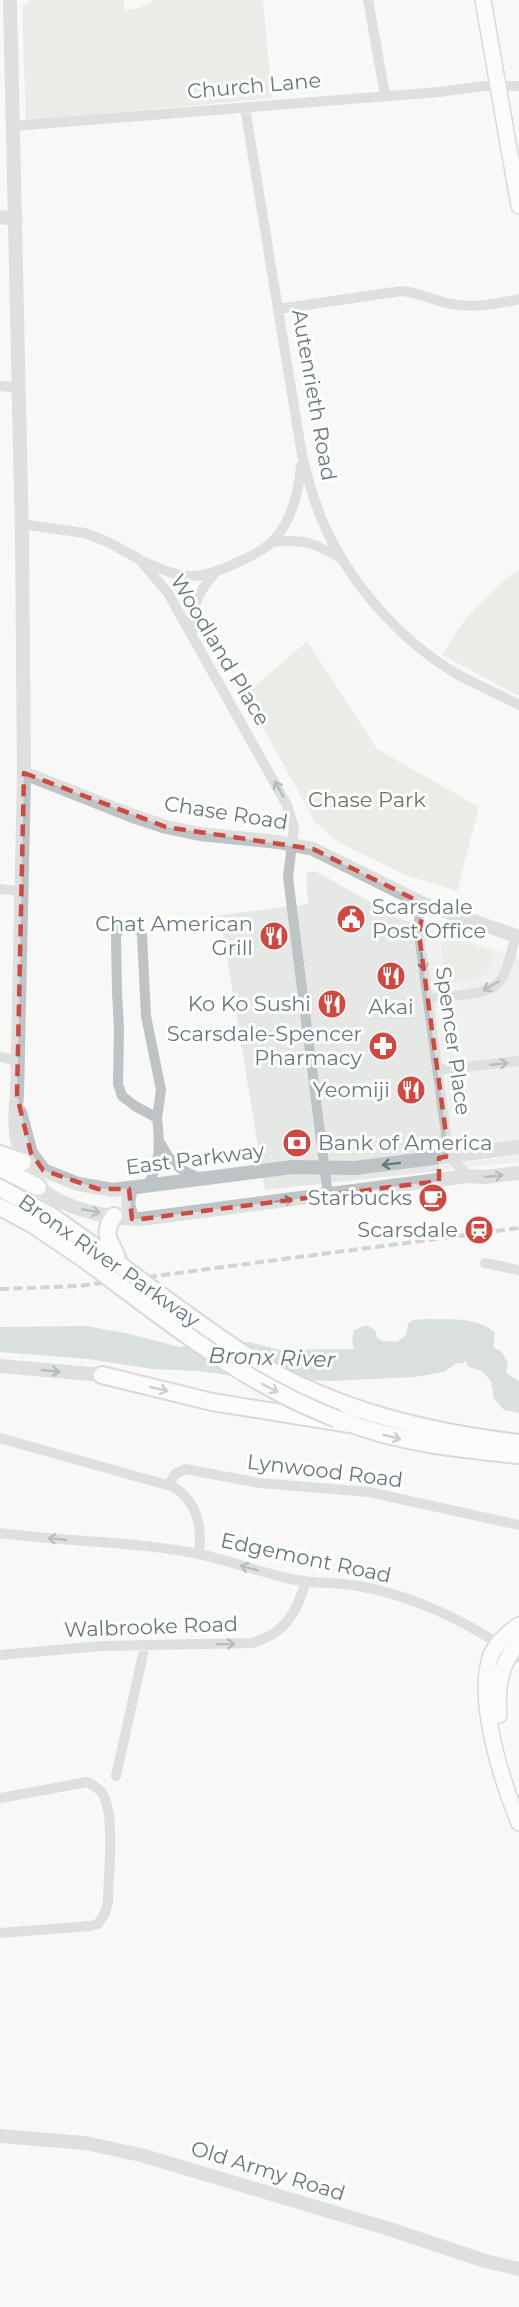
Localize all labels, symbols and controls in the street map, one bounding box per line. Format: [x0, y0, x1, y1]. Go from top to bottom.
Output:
street label: Church Lane [186, 67, 322, 104]
street label: Autenrieth Road [287, 307, 342, 483]
street label: Woodland Place [165, 570, 275, 730]
one-way arrow [273, 781, 285, 798]
park label: Chase Park [308, 787, 426, 812]
street label: Chase Road [162, 790, 290, 835]
place label: Scarsdale Post Office [372, 894, 486, 943]
public building icon: Scarsdale Post Office [335, 903, 367, 935]
place label: Chat American Grill [95, 911, 253, 960]
restaurant icon: Chat American Grill [258, 920, 290, 952]
one-way arrow [418, 951, 429, 971]
restaurant icon: Akai [375, 960, 407, 992]
street label: Spencer Place [431, 965, 476, 1117]
one-way arrow [482, 980, 499, 992]
restaurant icon: Ko Ko Sushi [316, 988, 348, 1020]
place label: Ko Ko Sushi [188, 991, 311, 1016]
place label: Akai [368, 994, 414, 1019]
place label: Scarsdale-Spencer Pharmacy [167, 1021, 363, 1070]
pharmacy icon: Scarsdale-Spencer Pharmacy [367, 1030, 399, 1062]
one-way arrow [489, 1058, 509, 1069]
restaurant icon: Yeomiji [395, 1074, 427, 1106]
place label: Yeomiji [313, 1077, 390, 1102]
bank icon: Bank of America [281, 1127, 313, 1159]
place label: Bank of America [318, 1130, 492, 1155]
street label: East Parkway [124, 1138, 266, 1179]
one-way arrow [381, 1159, 401, 1170]
one-way arrow [483, 1170, 503, 1181]
cafe icon: Starbucks [417, 1182, 449, 1214]
place label: Starbucks [308, 1185, 412, 1210]
street label: Bronx River Parkway [14, 1189, 205, 1333]
one-way arrow [274, 1196, 294, 1207]
one-way arrow [81, 1206, 100, 1217]
station icon: Scarsdale [463, 1214, 495, 1246]
place label: Scarsdale [357, 1217, 458, 1242]
water label: Bronx River [208, 1342, 337, 1373]
one-way arrow [41, 1366, 61, 1377]
one-way arrow [260, 1383, 278, 1394]
one-way arrow [149, 1384, 168, 1395]
one-way arrow [382, 1431, 401, 1443]
street label: Lynwood Road [246, 1449, 404, 1492]
street label: Edgemont Road [219, 1527, 394, 1588]
one-way arrow [47, 1533, 67, 1544]
one-way arrow [240, 1561, 259, 1573]
street label: Walbrooke Road [64, 1611, 238, 1642]
one-way arrow [216, 1638, 236, 1650]
street label: Old Army Road [188, 2135, 348, 2206]

